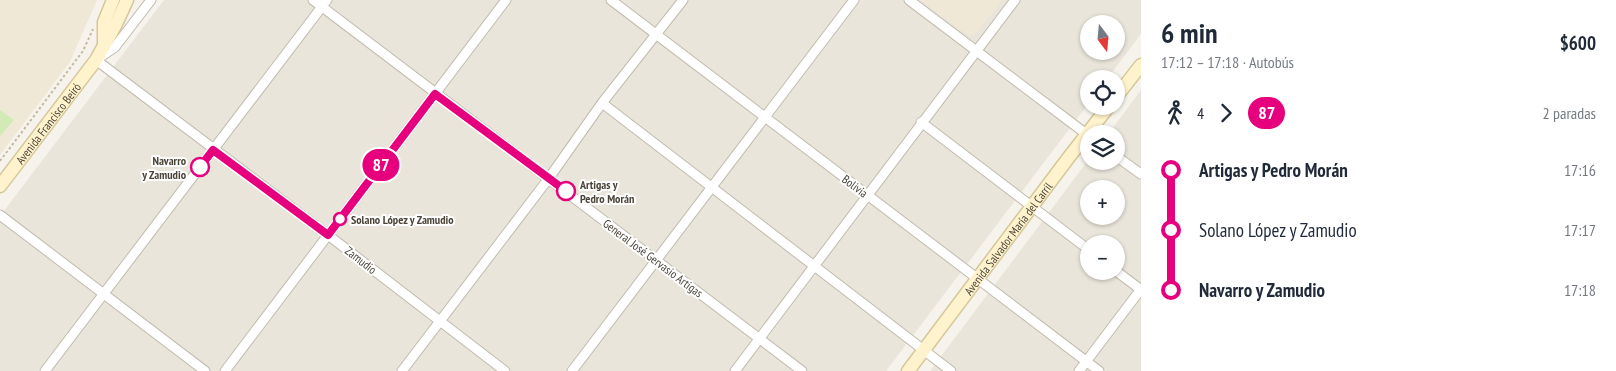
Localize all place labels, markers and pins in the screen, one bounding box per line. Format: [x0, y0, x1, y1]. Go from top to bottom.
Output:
place label: Navarro y Zamudio [141, 153, 187, 182]
marker: Navarro y Zamudio [190, 157, 210, 177]
place label: Artigas y Pedro Morán [579, 177, 634, 206]
marker: Artigas y Pedro Morán [556, 181, 576, 201]
marker: Solano López y Zamudio [333, 212, 347, 226]
place label: Solano López y Zamudio [351, 212, 454, 227]

